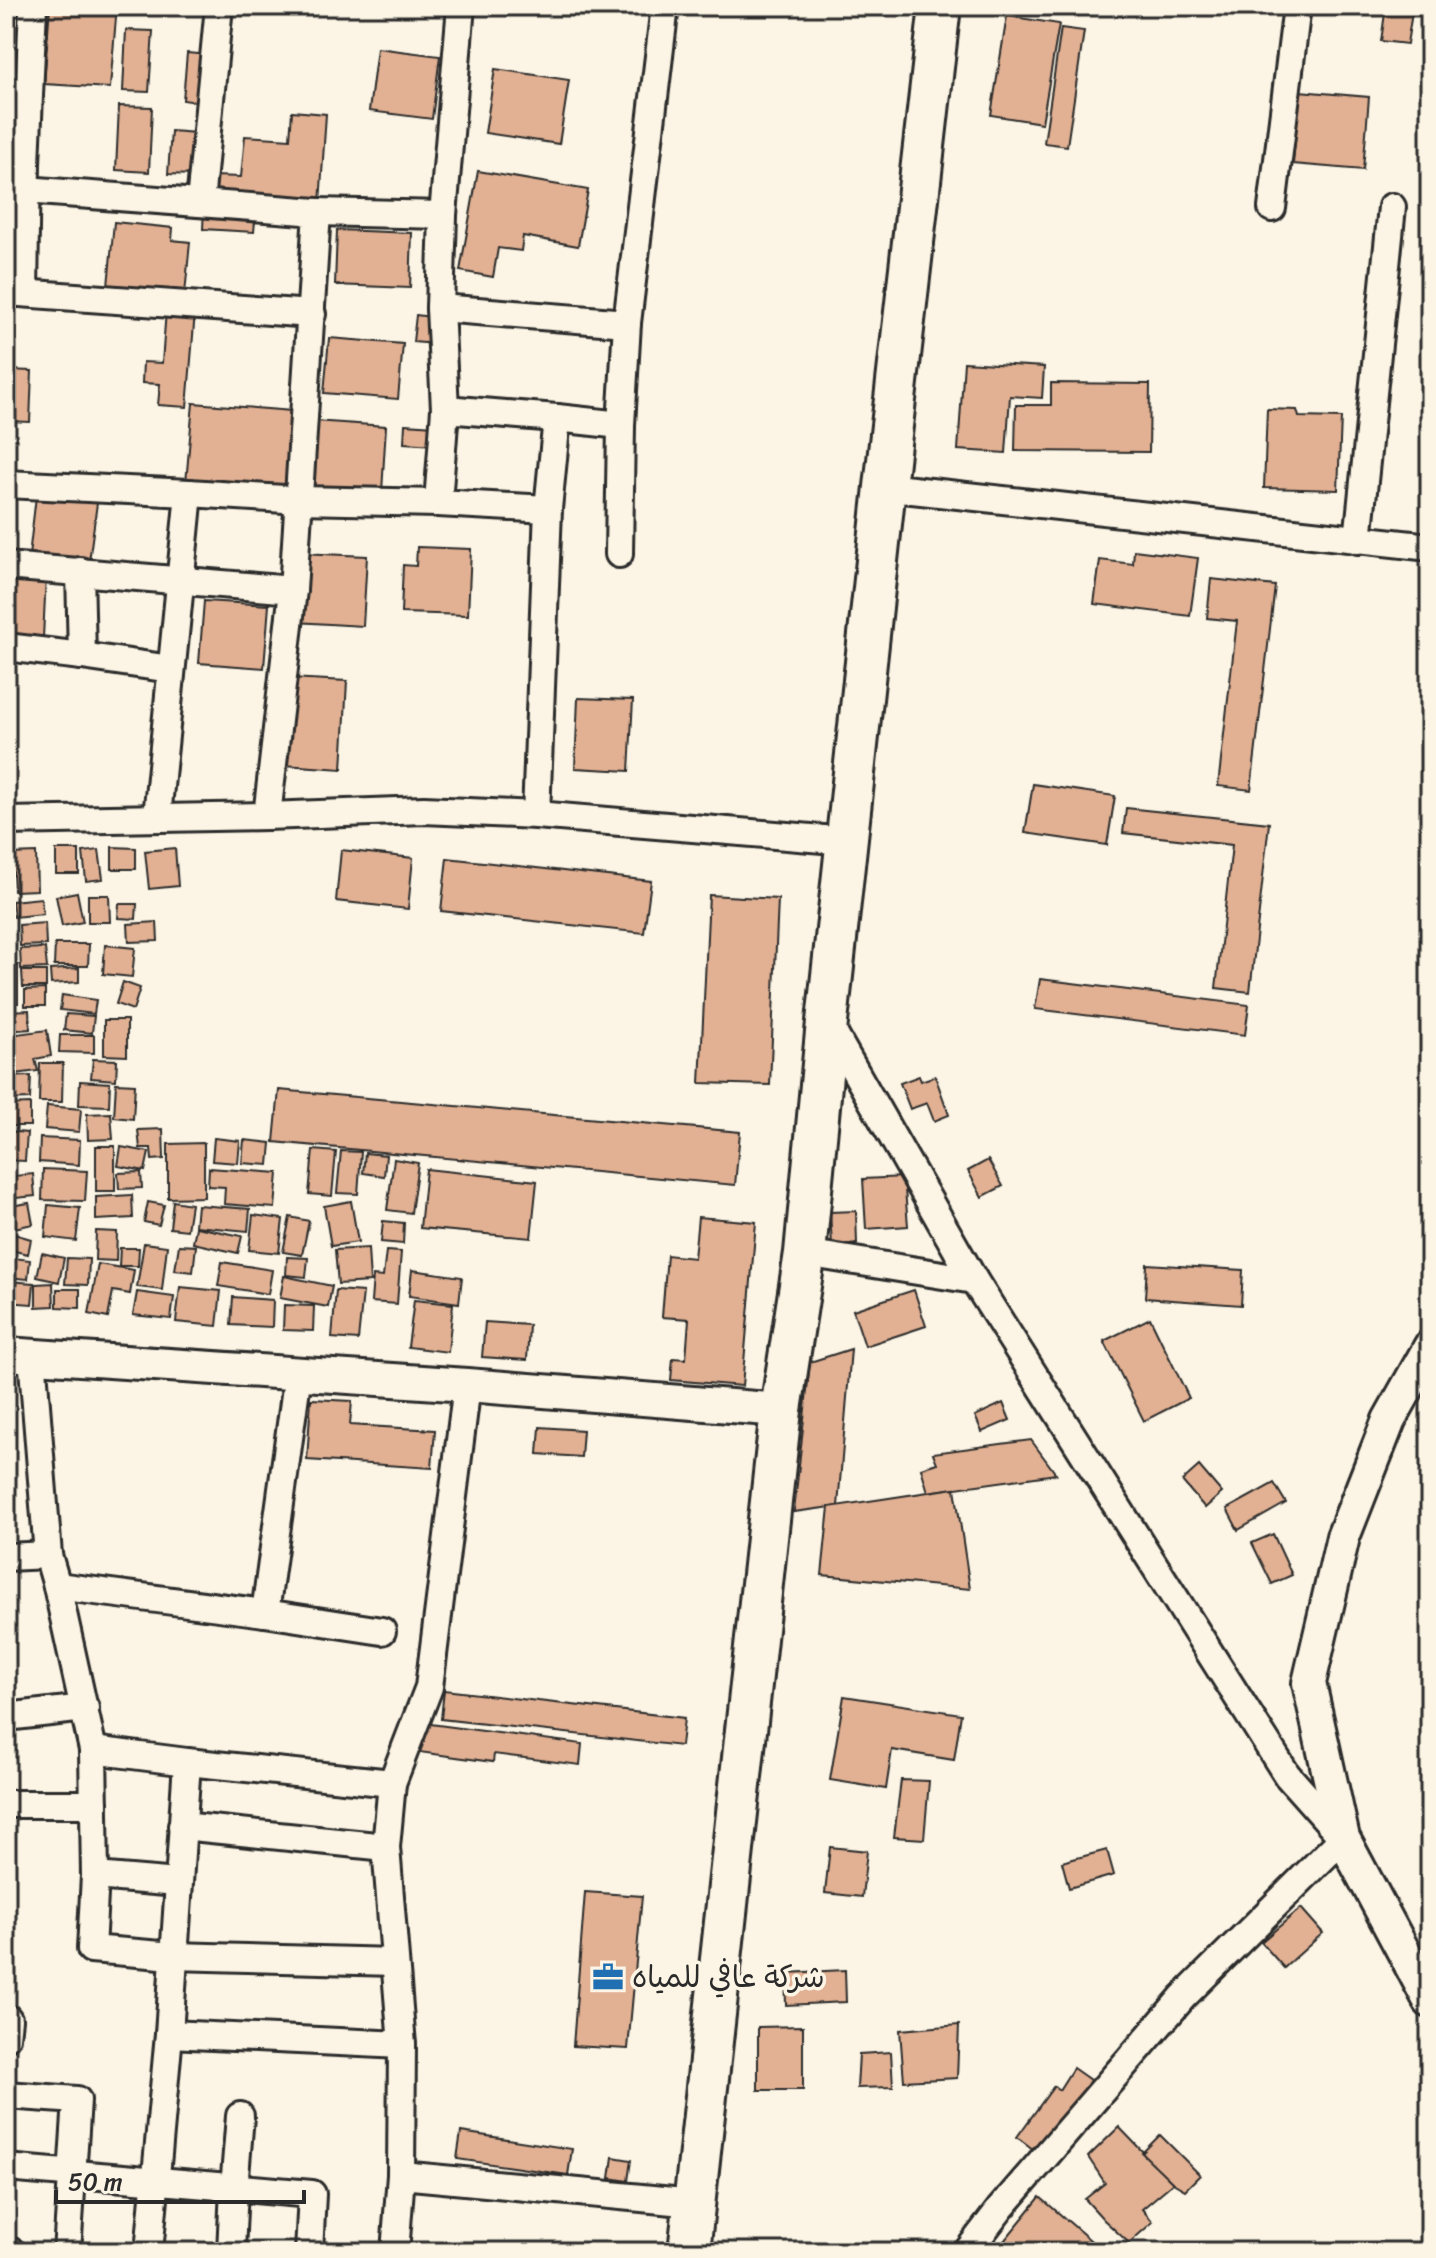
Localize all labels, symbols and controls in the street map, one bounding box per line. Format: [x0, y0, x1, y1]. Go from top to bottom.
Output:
place label: شركة عافي للمياه [632, 1950, 825, 2004]
office icon: شركة عافي للمياه [591, 1960, 625, 1994]
scale bar [56, 2154, 304, 2204]
text: 50 m [68, 2161, 123, 2203]

